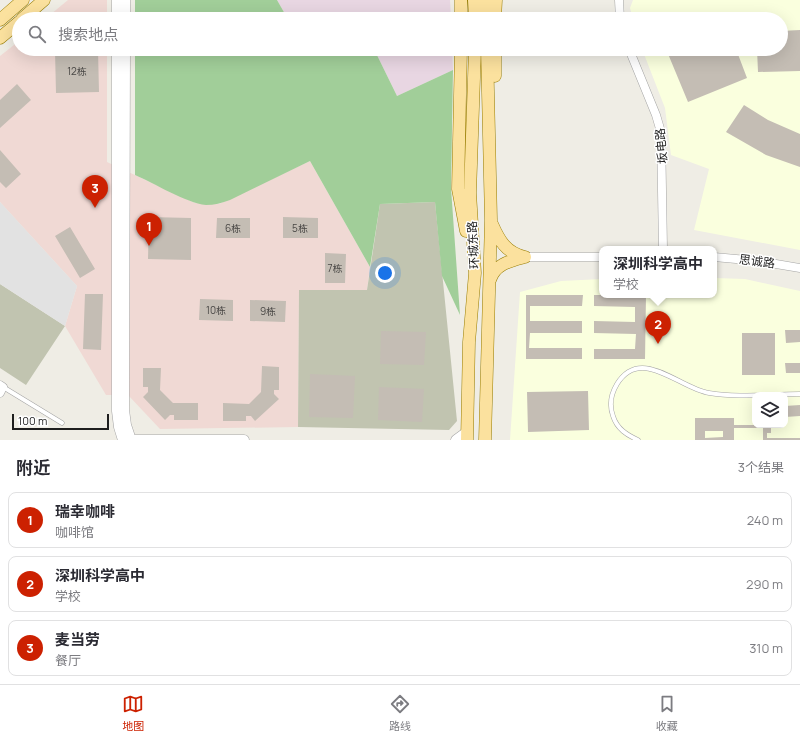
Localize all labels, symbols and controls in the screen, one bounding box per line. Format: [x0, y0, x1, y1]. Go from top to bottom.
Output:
search box [12, 12, 788, 56]
icon: search [26, 23, 48, 45]
text: 搜索地点 [58, 24, 118, 45]
house number: 12栋 [67, 64, 87, 78]
street label: 坂电路 [651, 127, 671, 165]
pin: 3 [82, 175, 108, 208]
pin: 1 [136, 213, 162, 246]
house number: 6栋 [225, 221, 241, 235]
house number: 5栋 [292, 221, 308, 235]
street label: 环城东路 [463, 221, 483, 269]
popup [599, 246, 717, 298]
street label: 思诚路 [738, 250, 776, 272]
text: 深圳科学高中 [613, 253, 703, 274]
house number: 7栋 [327, 261, 343, 275]
your location [375, 263, 395, 283]
text: 学校 [613, 275, 639, 293]
house number: 10栋 [206, 303, 226, 317]
house number: 9栋 [260, 304, 276, 318]
pin: 2 [645, 311, 671, 344]
map controls [752, 392, 788, 428]
button: layers [752, 392, 788, 428]
scale bar [12, 412, 109, 431]
text: 100 m [18, 413, 47, 428]
text: 附近 [16, 456, 50, 479]
text: 3个结果 [738, 458, 784, 476]
text: 瑞幸咖啡 [55, 501, 115, 522]
text: 1 [27, 511, 33, 529]
text: 240 m [747, 511, 783, 529]
text: 咖啡馆 [55, 523, 94, 541]
text: 深圳科学高中 [55, 565, 145, 586]
text: 2 [26, 575, 34, 593]
text: 290 m [746, 575, 783, 593]
text: 学校 [55, 587, 81, 605]
text: 麦当劳 [55, 629, 100, 650]
text: 3 [26, 639, 34, 657]
text: 310 m [749, 639, 783, 657]
text: 餐厅 [55, 651, 81, 669]
tab: 地图 [122, 693, 144, 733]
tab: 路线 [389, 693, 411, 733]
tab: 收藏 [656, 693, 678, 733]

